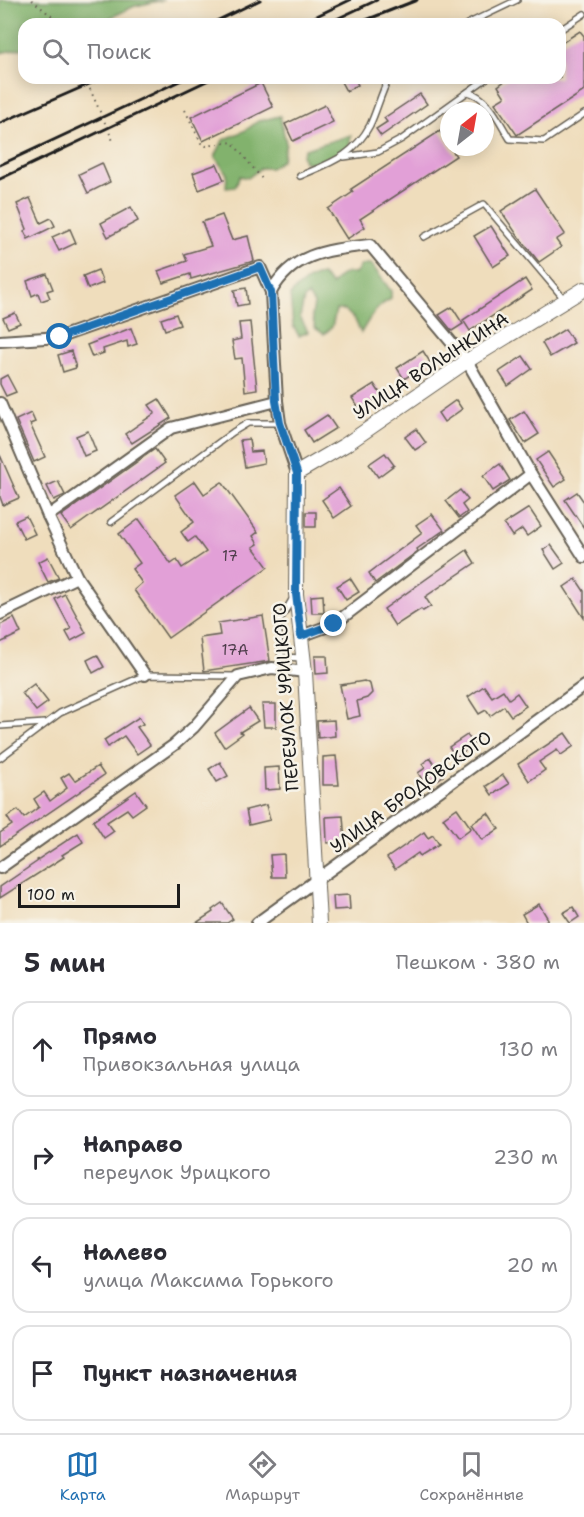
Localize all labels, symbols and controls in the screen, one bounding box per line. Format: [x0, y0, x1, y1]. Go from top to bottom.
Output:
search box [18, 18, 566, 84]
icon: search [39, 35, 72, 68]
text: Поиск [87, 37, 151, 66]
north arrow [440, 102, 494, 156]
street label: УЛИЦА ВОЛЫНКИНА [349, 307, 513, 425]
route start [46, 323, 72, 349]
house number: 17 [222, 546, 238, 566]
street label: ПЕРЕУЛОК УРИЦКОГО [267, 602, 305, 792]
route end [320, 610, 346, 636]
house number: 17А [222, 640, 249, 660]
street label: УЛИЦА БРОДОВСКОГО [325, 725, 497, 859]
scale bar [18, 881, 180, 908]
text: 100 m [27, 884, 75, 905]
text: 5 мин [24, 945, 105, 980]
text: Пешком · 380 m [396, 949, 560, 975]
text: Прямо [83, 1022, 157, 1051]
icon: ahead [26, 1033, 59, 1066]
text: 130 m [499, 1036, 558, 1062]
text: Привокзальная улица [83, 1051, 300, 1077]
text: Направо [83, 1130, 183, 1159]
icon: right [26, 1141, 59, 1174]
text: 230 m [493, 1144, 558, 1170]
text: переулок Урицкого [83, 1159, 271, 1185]
text: Налево [83, 1238, 167, 1267]
icon: left [26, 1249, 59, 1282]
text: 20 m [507, 1252, 558, 1278]
text: улица Максима Горького [83, 1267, 334, 1293]
icon: arrive [26, 1357, 59, 1390]
text: Пункт назначения [83, 1359, 297, 1388]
tab: Карта [60, 1448, 106, 1505]
tab: Маршрут [225, 1448, 300, 1505]
tab: Сохранённые [420, 1448, 524, 1505]

